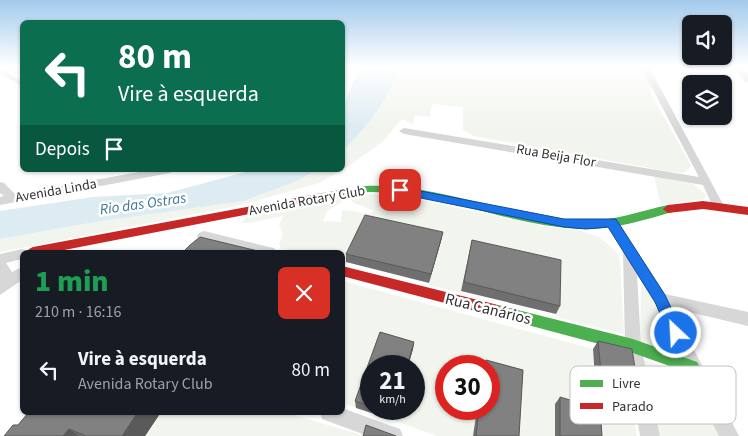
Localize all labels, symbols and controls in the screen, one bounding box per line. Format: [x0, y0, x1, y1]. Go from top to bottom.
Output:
map controls [682, 15, 732, 125]
button: sound [682, 15, 732, 65]
text: 80 m [118, 32, 192, 82]
icon: left [35, 40, 100, 105]
button: layers [682, 75, 732, 125]
text: Vire à esquerda [118, 78, 259, 110]
icon: arrive [100, 135, 128, 163]
text: Depois [35, 136, 90, 163]
street label: Rua Beija Flor [515, 139, 597, 173]
pin [379, 169, 421, 211]
street label: Avenida Linda [14, 174, 98, 208]
icon: arrive [386, 176, 414, 204]
street label: Avenida Rotary Club [247, 181, 367, 221]
water label: Rio das Ostras [98, 188, 188, 220]
text: 1 min [35, 260, 109, 303]
button: close [278, 267, 330, 319]
street label: Rua Canários [443, 288, 534, 330]
text: 210 m · 16:16 [35, 301, 122, 323]
position arrow [649, 306, 701, 358]
text: Vire à esquerda [78, 346, 207, 373]
speed limit sign: 30 [435, 355, 500, 420]
icon: left [35, 356, 63, 384]
text: 80 m [292, 357, 330, 384]
text: 21 [379, 363, 406, 399]
legend [570, 366, 736, 424]
text: Avenida Rotary Club [78, 373, 213, 395]
text: Livre [612, 374, 641, 394]
text: km/h [379, 391, 406, 408]
text: Parado [612, 397, 653, 417]

